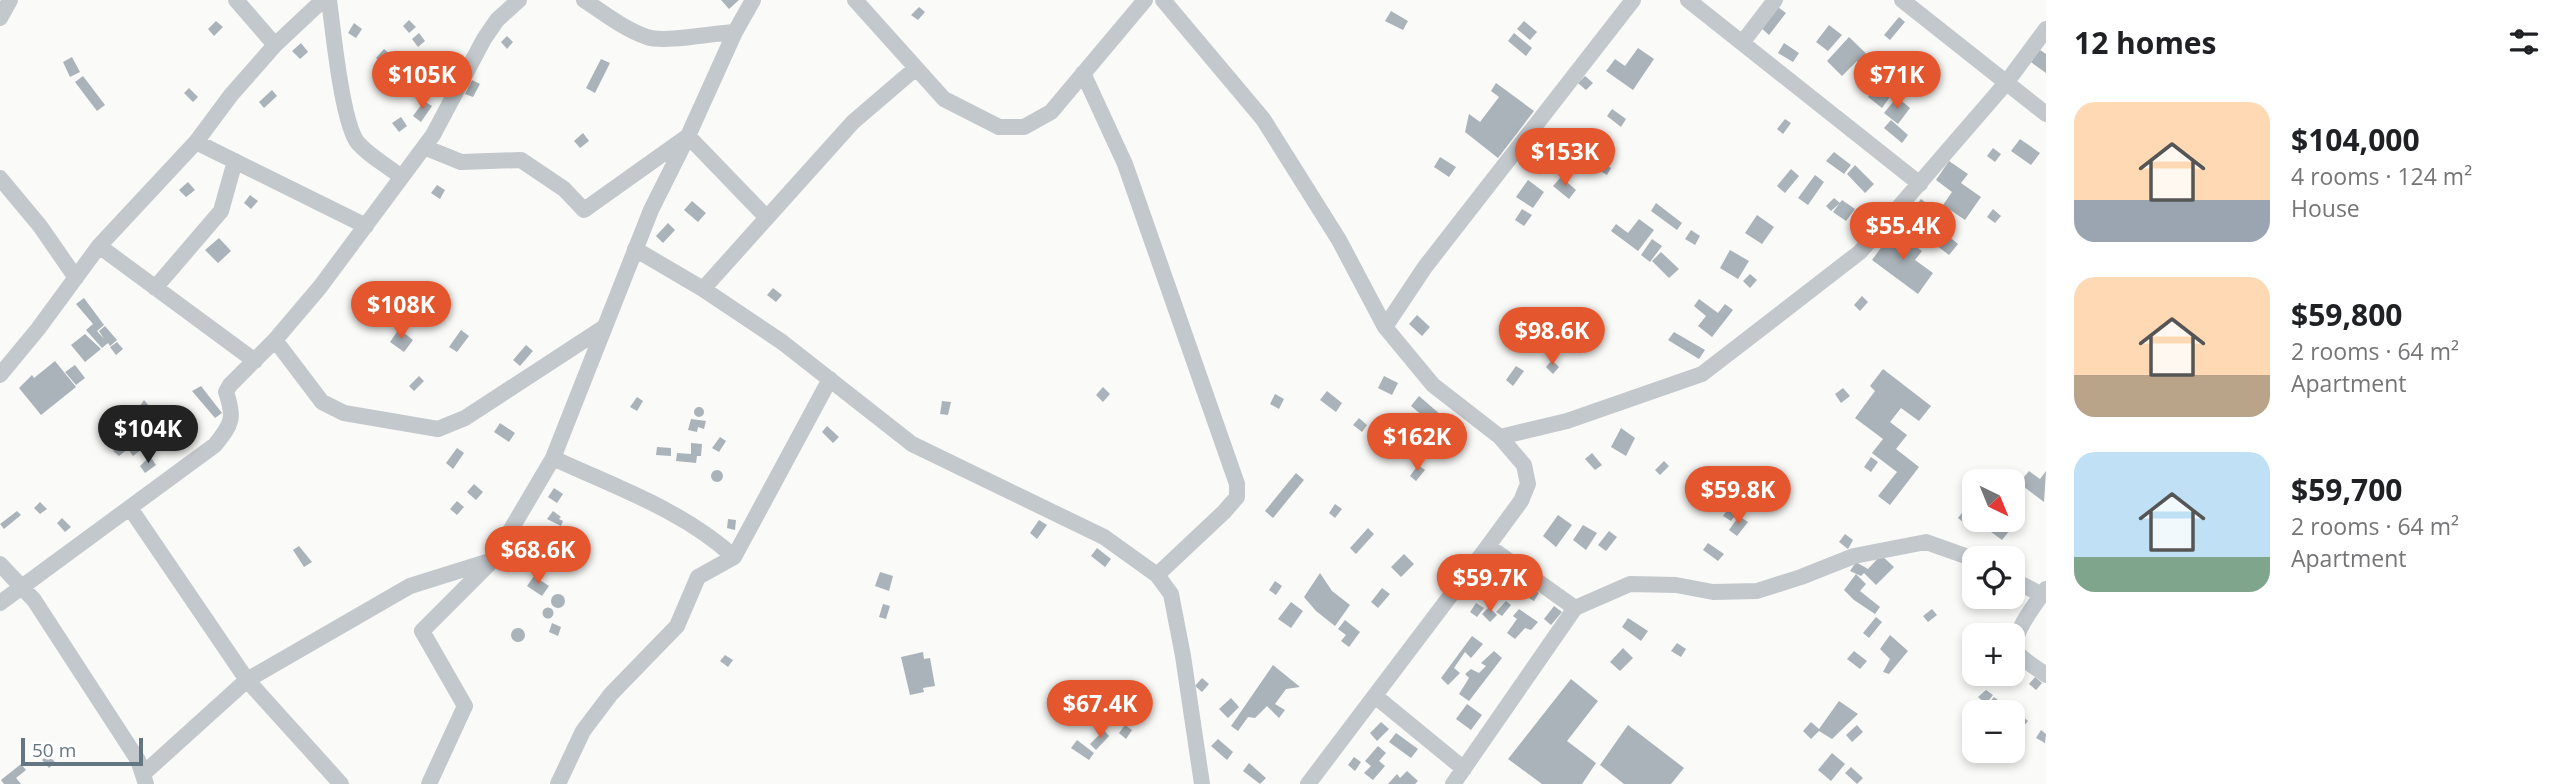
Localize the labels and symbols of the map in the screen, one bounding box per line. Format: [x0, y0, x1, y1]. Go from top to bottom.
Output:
pin: $105K [373, 52, 471, 111]
pin: $71K [1856, 52, 1938, 111]
pin: $153K [1516, 128, 1614, 188]
pin: $55.4K [1846, 202, 1960, 262]
pin: $108K [352, 282, 450, 341]
pin: $98.6K [1495, 308, 1609, 367]
pin: $104K [99, 406, 197, 465]
pin: $162K [1368, 414, 1466, 473]
pin: $59.8K [1681, 466, 1795, 526]
north arrow [1962, 469, 2025, 532]
pin: $68.6K [481, 526, 595, 586]
pin: $59.7K [1433, 554, 1547, 614]
pin: $67.4K [1043, 680, 1157, 740]
scale bar [21, 735, 144, 767]

